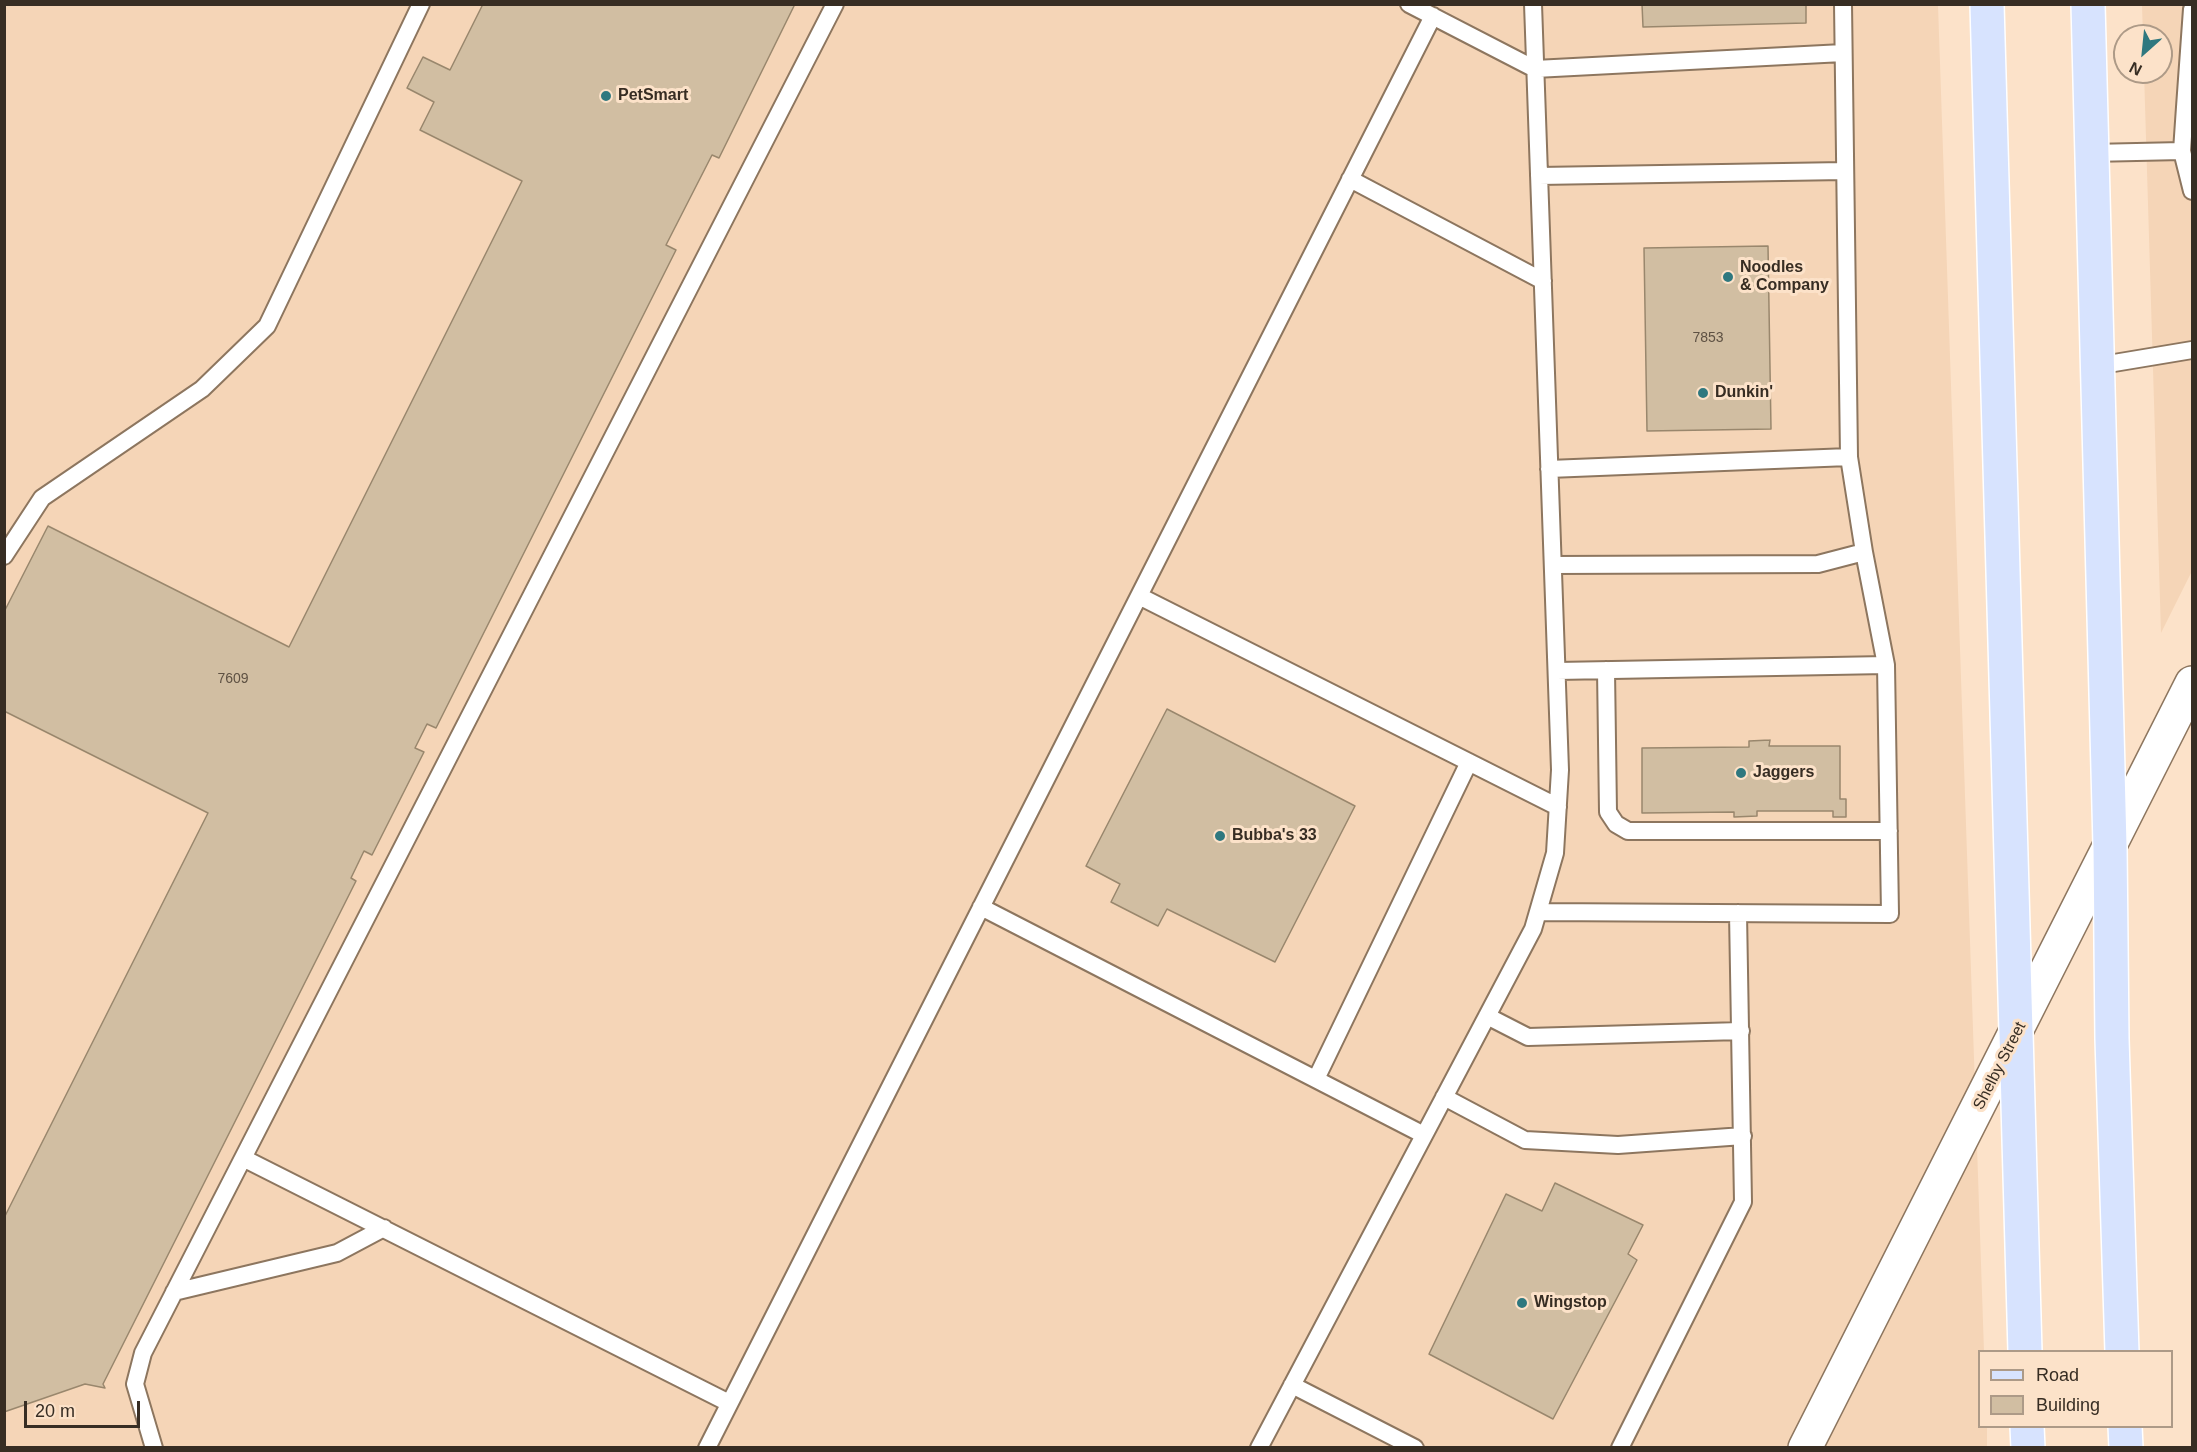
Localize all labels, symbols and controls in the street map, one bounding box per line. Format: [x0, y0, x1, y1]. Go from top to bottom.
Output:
north arrow [2113, 24, 2173, 84]
text: N [2126, 59, 2145, 79]
place label: PetSmart [618, 86, 688, 106]
marker: PetSmart [599, 89, 613, 103]
place label: Noodles & Company [1740, 258, 1829, 296]
marker: Noodles & Company [1721, 270, 1735, 284]
house number: 7853 [1692, 330, 1724, 346]
place label: Dunkin' [1715, 383, 1773, 403]
marker: Dunkin' [1696, 386, 1710, 400]
house number: 7609 [217, 671, 249, 687]
place label: Jaggers [1753, 763, 1814, 783]
marker: Jaggers [1734, 766, 1748, 780]
place label: Bubba's 33 [1232, 826, 1317, 846]
marker: Bubba's 33 [1213, 829, 1227, 843]
street label: Shelby Street [1970, 1019, 2030, 1113]
place label: Wingstop [1534, 1293, 1607, 1313]
marker: Wingstop [1515, 1296, 1529, 1310]
legend [1978, 1350, 2173, 1428]
text: Road [2036, 1365, 2079, 1385]
scale bar [27, 1389, 142, 1427]
text: Building [2036, 1395, 2100, 1415]
text: 20 m [35, 1401, 75, 1421]

